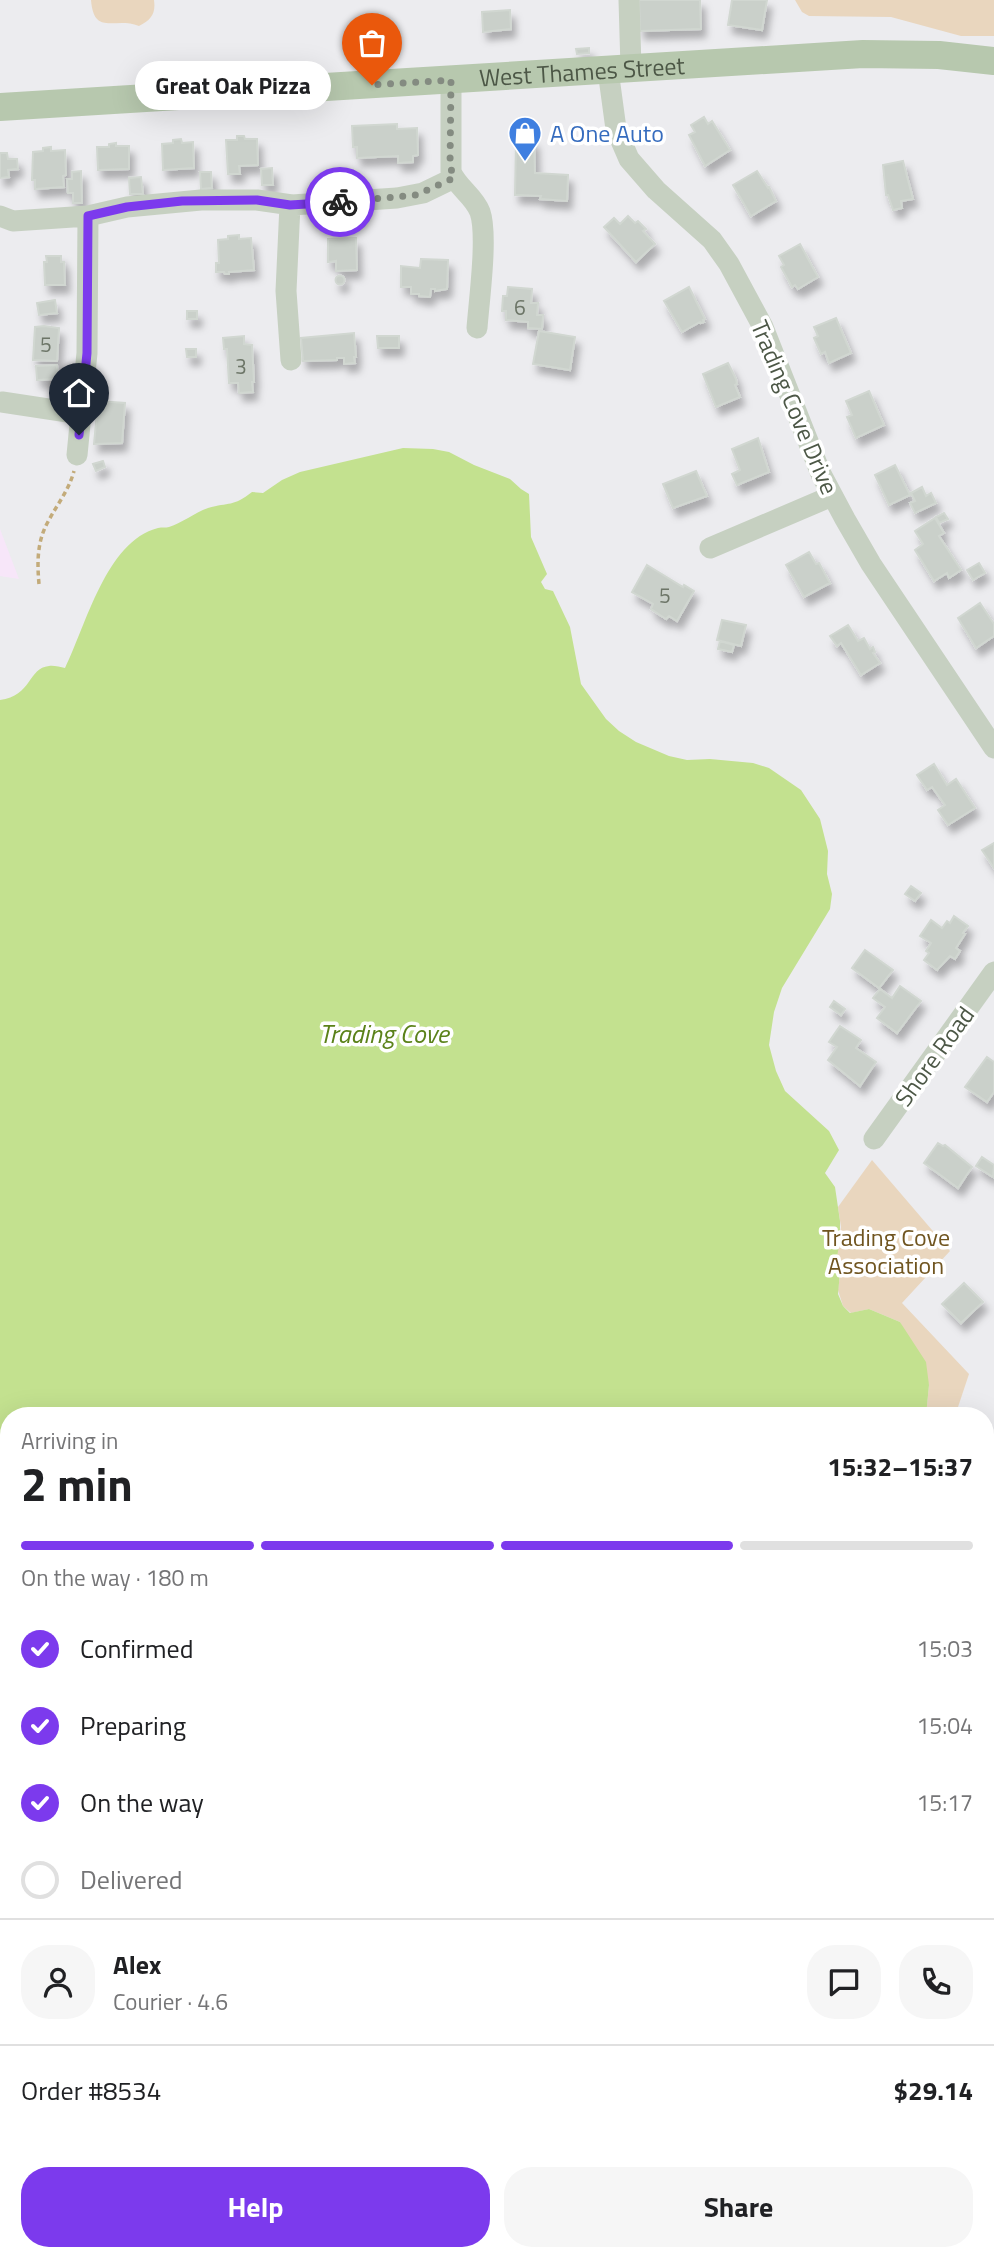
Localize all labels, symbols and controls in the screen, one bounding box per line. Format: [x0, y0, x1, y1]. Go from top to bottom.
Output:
pin [342, 13, 402, 85]
icon: bag [353, 24, 391, 62]
street label: West Thames Street [478, 47, 686, 96]
callout: Great Oak Pizza [134, 60, 330, 110]
text: Great Oak Pizza [155, 68, 311, 103]
shop icon: A One Auto [506, 114, 544, 163]
place label: A One Auto [550, 115, 664, 151]
courier [305, 167, 375, 237]
icon: bike [321, 183, 359, 221]
house number: 6 [514, 291, 526, 323]
street label: Trading Cove Drive [742, 314, 848, 500]
house number: 5 [40, 328, 52, 360]
house number: 3 [235, 350, 247, 382]
pin [49, 363, 109, 435]
icon: home [60, 374, 98, 412]
house number: 5 [659, 579, 671, 611]
street label: Shore Road [885, 998, 983, 1114]
water label: Trading Cove [319, 1014, 451, 1053]
park label: Trading Cove Association [822, 1219, 950, 1283]
text: Arriving in [21, 1423, 118, 1458]
text: 15:32–15:37 [827, 1447, 973, 1486]
text: 2 min [21, 1449, 133, 1519]
text: On the way · 180 m [21, 1560, 209, 1595]
text: Confirmed [80, 1629, 194, 1668]
icon: check [21, 1630, 59, 1668]
text: 15:03 [916, 1631, 973, 1666]
text: Preparing [80, 1706, 186, 1745]
icon: check [21, 1707, 59, 1745]
text: 15:04 [916, 1708, 973, 1743]
text: On the way [80, 1783, 204, 1822]
icon: check [21, 1784, 59, 1822]
text: 15:17 [916, 1785, 973, 1820]
text: Delivered [80, 1860, 183, 1899]
button: person [21, 1945, 95, 2019]
text: Alex [113, 1945, 161, 1984]
button: chat [807, 1945, 881, 2019]
button: phone [899, 1945, 973, 2019]
text: Courier · 4.6 [113, 1984, 228, 2019]
text: Order #8534 [21, 2071, 161, 2110]
text: $29.14 [894, 2071, 973, 2110]
button: Help [21, 2167, 490, 2247]
button: Share [504, 2167, 973, 2247]

